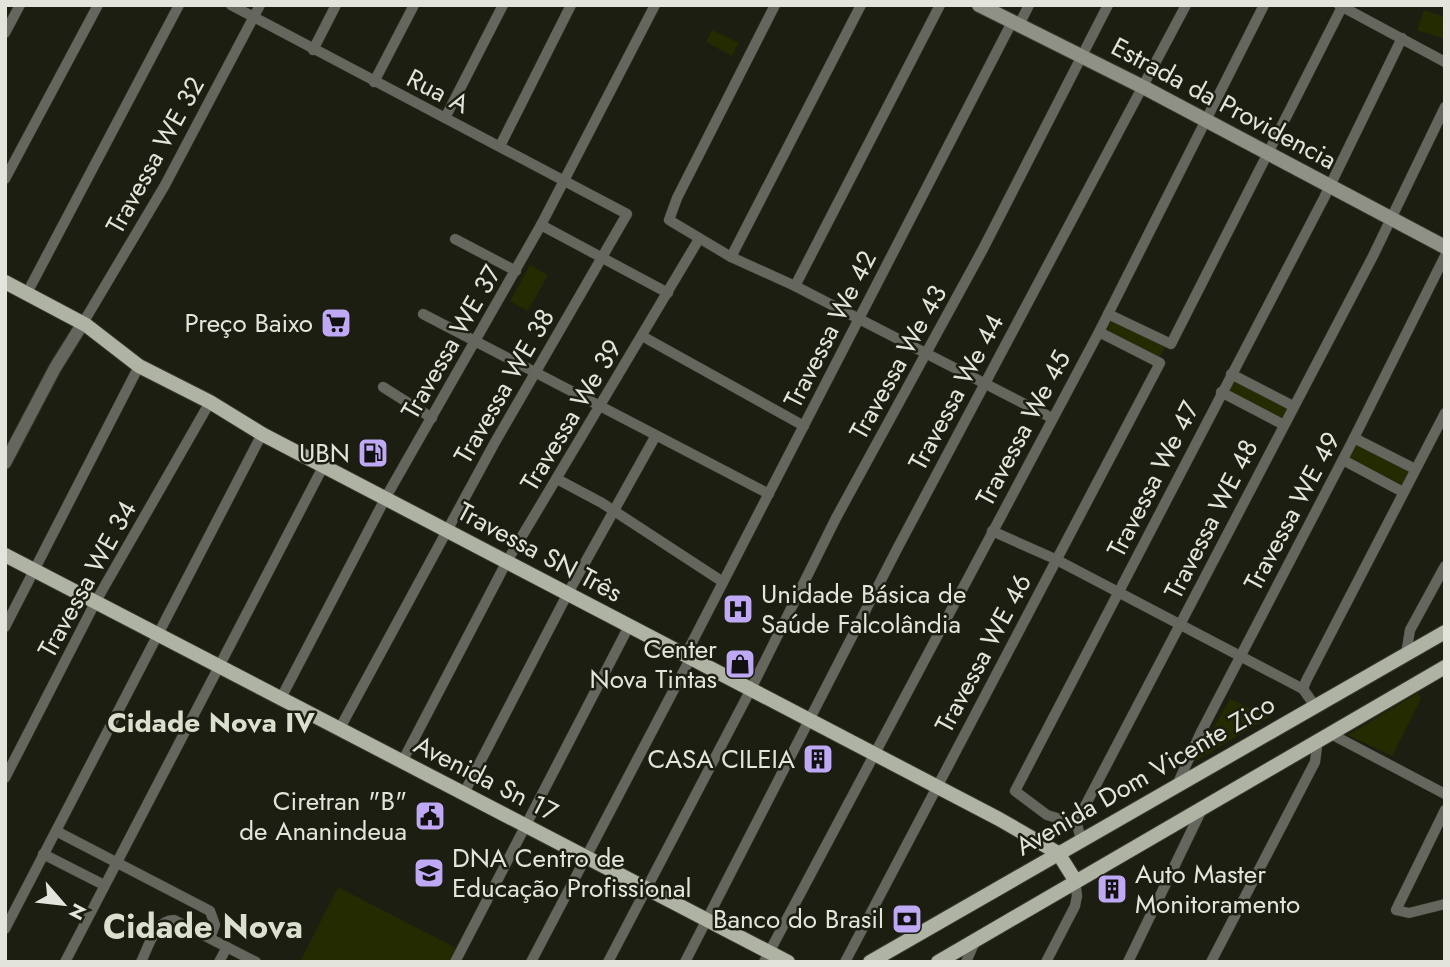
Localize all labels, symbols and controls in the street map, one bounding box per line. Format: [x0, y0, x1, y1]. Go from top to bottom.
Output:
street label: Estrada da Providencia [1104, 27, 1344, 179]
street label: Rua A [400, 59, 477, 123]
street label: Travessa WE 32 [96, 70, 214, 240]
street label: Travessa We 42 [774, 244, 886, 414]
street label: Travessa WE 37 [391, 258, 511, 426]
street label: Travessa We 43 [840, 278, 956, 446]
street label: Travessa WE 38 [444, 301, 564, 471]
place label: Preço Baixo [184, 304, 313, 342]
supermarket icon: Preço Baixo [319, 306, 353, 340]
street label: Travessa We 44 [899, 307, 1013, 477]
street label: Travessa We 39 [511, 332, 631, 498]
street label: Travessa We 45 [966, 343, 1080, 513]
street label: Travessa We 47 [1097, 394, 1209, 564]
street label: Travessa WE 49 [1234, 425, 1350, 597]
street label: Travessa WE 48 [1155, 433, 1267, 605]
place label: UBN [299, 434, 350, 472]
fuel station icon: UBN [356, 436, 390, 470]
street label: Travessa SN Três [451, 493, 629, 611]
street label: Travessa WE 34 [28, 494, 146, 664]
street label: Travessa WE 46 [925, 567, 1041, 739]
place label: Unidade Básica de Saúde Falcolândia [761, 575, 966, 643]
hospital icon: Unidade Básica de Saúde Falcolândia [721, 592, 755, 626]
place label: Center Nova Tintas [590, 630, 717, 698]
shop icon: Center Nova Tintas [723, 647, 757, 681]
street label: Avenida Dom Vicente Zico [1008, 685, 1282, 865]
district label: Cidade Nova IV [107, 702, 315, 743]
street label: Avenida Sn 17 [407, 725, 565, 831]
place label: CASA CILEIA [648, 740, 796, 778]
building icon: CASA CILEIA [801, 742, 835, 776]
place label: Ciretran "B" de Ananindeua [239, 782, 407, 850]
public building icon: Ciretran "B" de Ananindeua [413, 799, 447, 833]
place label: DNA Centro de Educação Profissional [452, 839, 691, 907]
place label: Auto Master Monitoramento [1135, 855, 1300, 923]
school or university icon: DNA Centro de Educação Profissional [412, 856, 446, 890]
north arrow [28, 869, 98, 939]
building icon: Auto Master Monitoramento [1095, 872, 1129, 906]
text: N [62, 899, 93, 925]
place label: Banco do Brasil [713, 900, 884, 938]
bank icon: Banco do Brasil [890, 902, 924, 936]
district label: Cidade Nova [103, 903, 303, 950]

